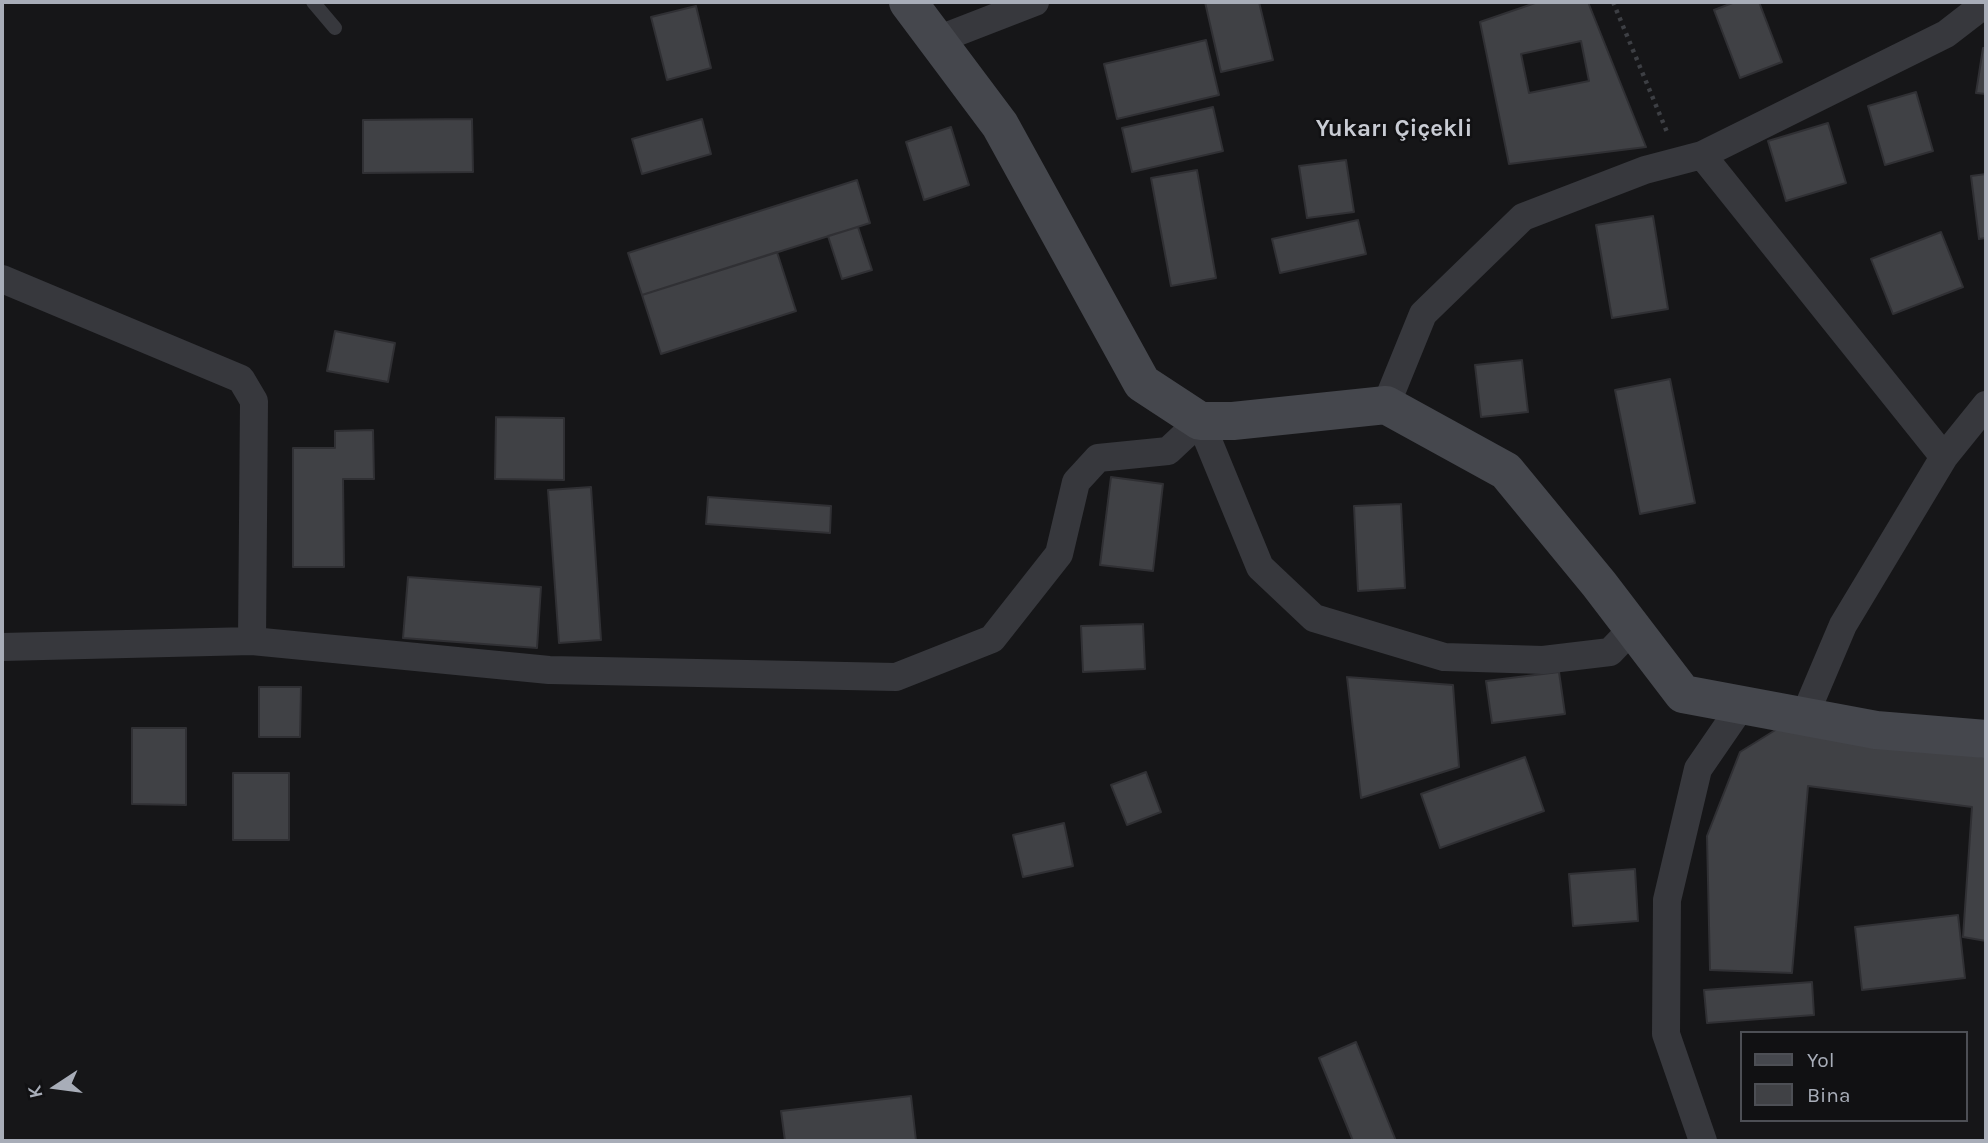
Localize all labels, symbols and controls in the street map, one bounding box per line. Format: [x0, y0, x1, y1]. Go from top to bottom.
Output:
district label: Yukarı Çiçekli [1316, 115, 1472, 143]
legend [1740, 1031, 1967, 1122]
text: Yol [1807, 1048, 1835, 1072]
north arrow [21, 1052, 91, 1122]
text: K [23, 1083, 48, 1100]
text: Bina [1807, 1083, 1851, 1107]

